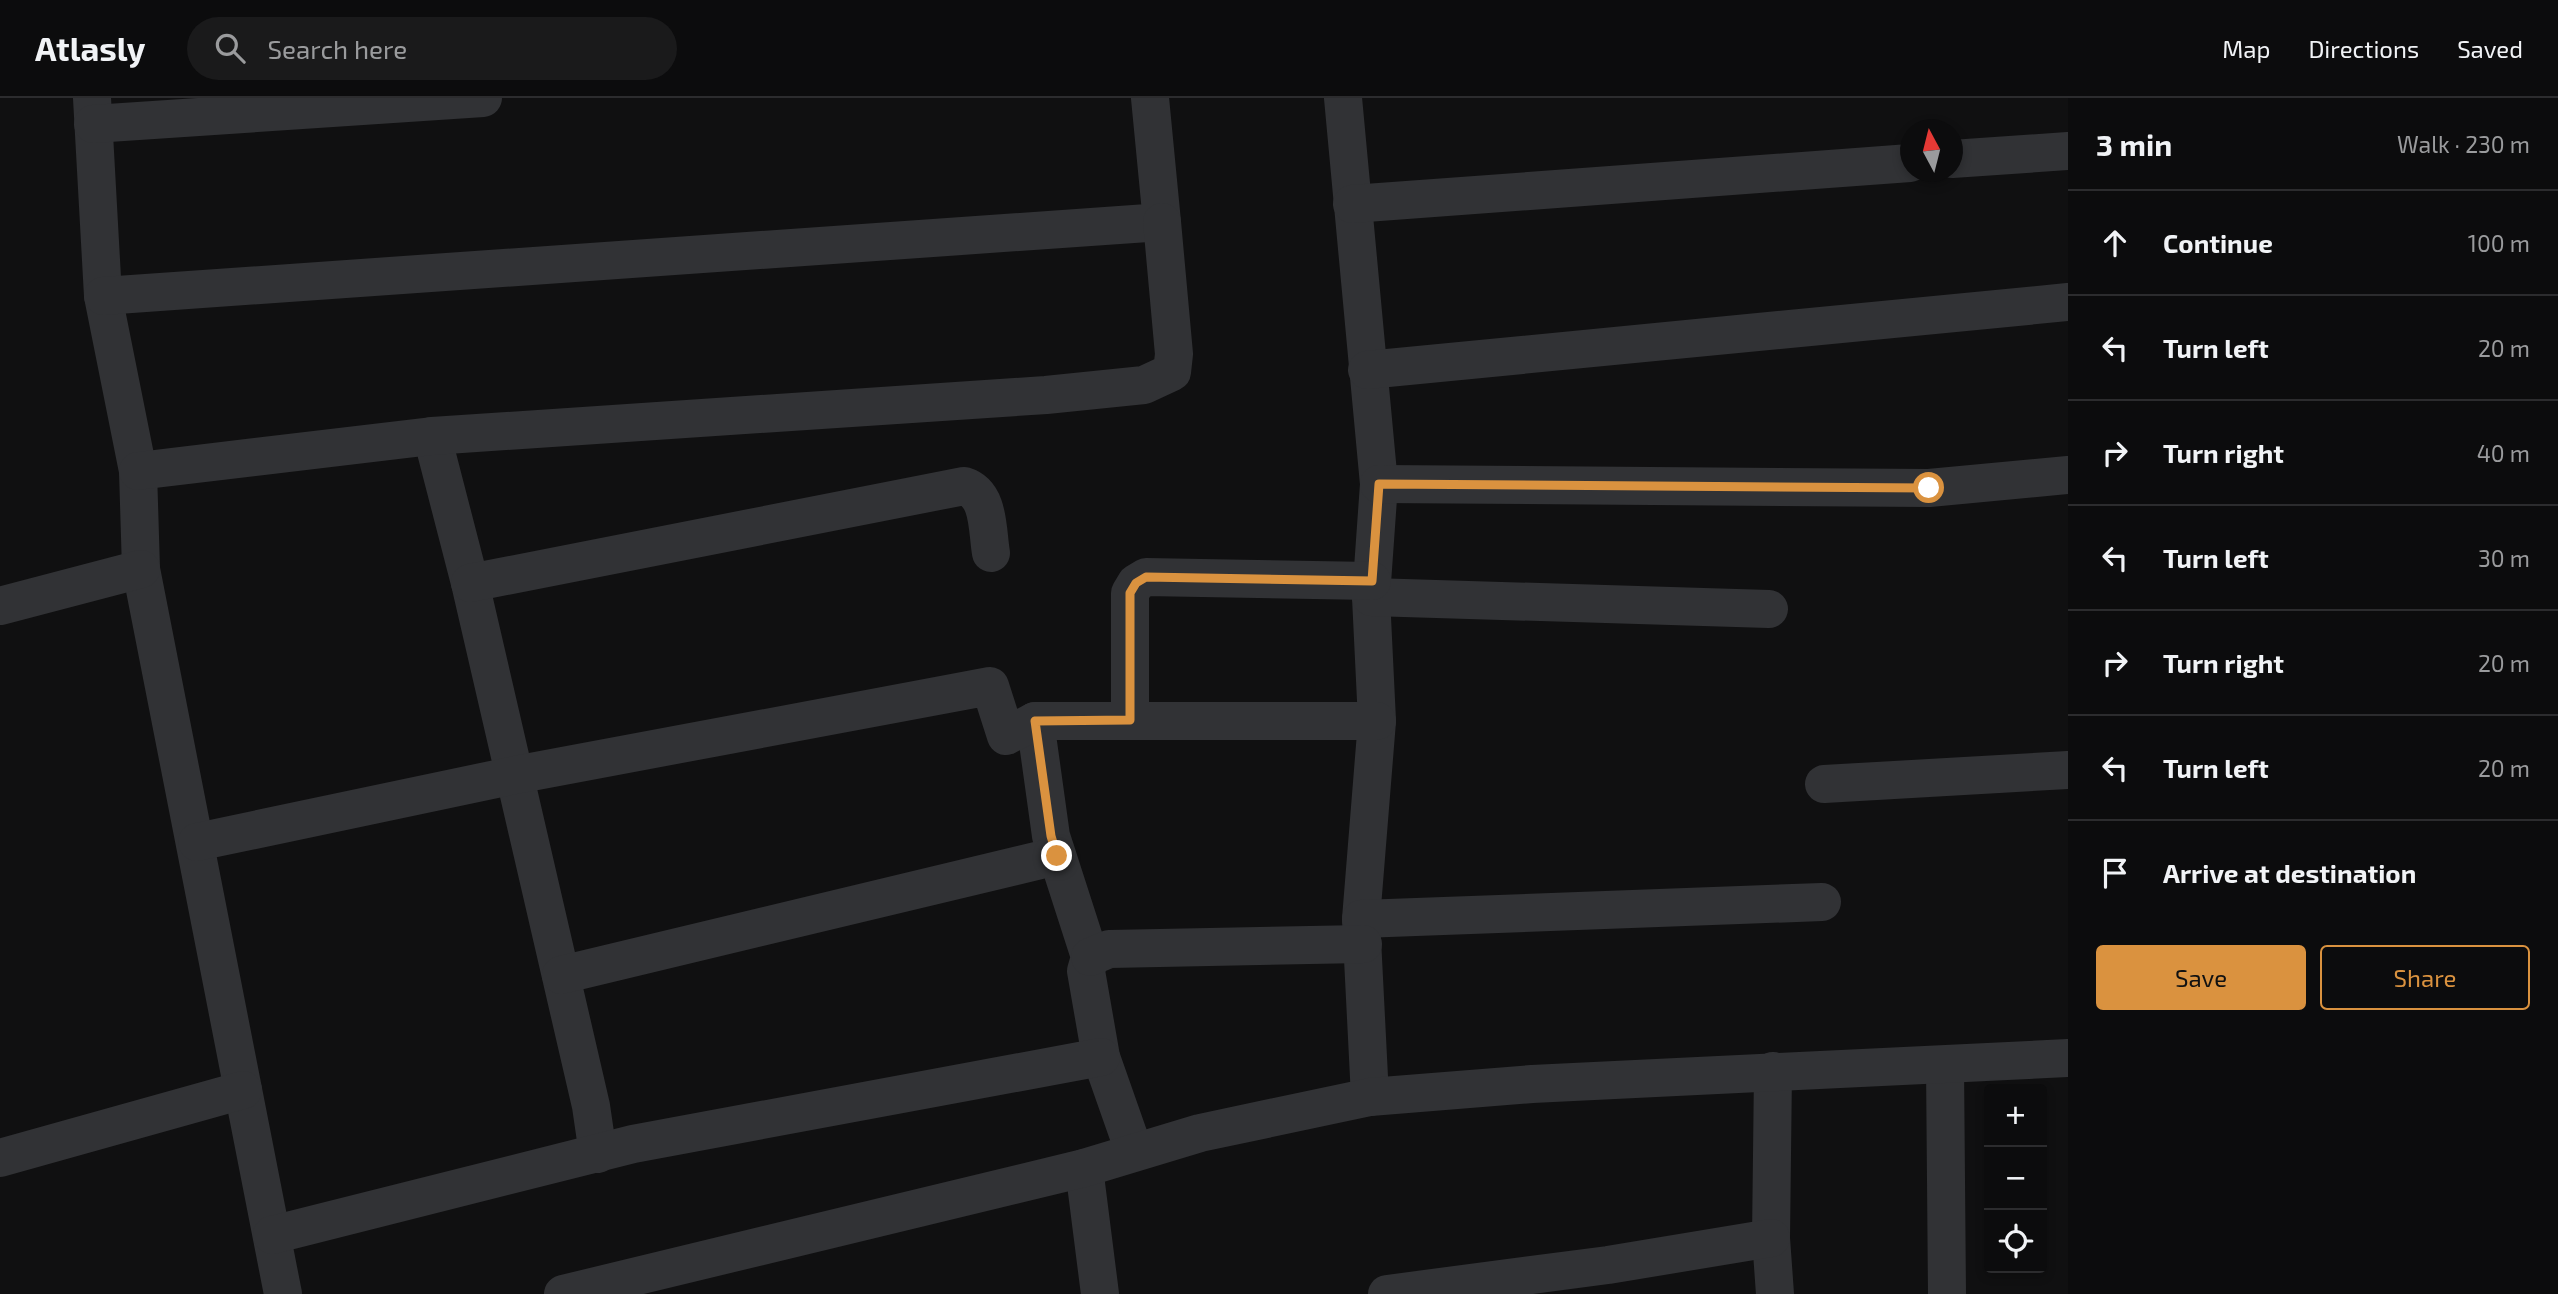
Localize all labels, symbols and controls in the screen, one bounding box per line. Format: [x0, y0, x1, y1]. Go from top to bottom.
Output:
search box [187, 17, 677, 80]
text: Atlasly [35, 28, 145, 68]
icon: search [211, 29, 249, 67]
text: Search here [267, 33, 407, 64]
text: Map [2222, 34, 2270, 63]
text: Directions [2308, 34, 2419, 63]
text: Saved [2457, 34, 2523, 63]
north arrow [1900, 119, 1963, 182]
text: 3 min [2096, 126, 2172, 162]
text: Walk · 230 m [2397, 130, 2530, 158]
icon: ahead [2096, 224, 2134, 262]
text: Continue [2163, 227, 2273, 258]
text: 100 m [2468, 229, 2530, 257]
icon: left [2096, 329, 2134, 367]
text: Turn left [2163, 332, 2269, 363]
text: 20 m [2478, 334, 2530, 362]
icon: right [2096, 434, 2134, 472]
text: Turn right [2163, 437, 2284, 468]
text: 40 m [2477, 439, 2530, 467]
route start [1913, 472, 1944, 503]
icon: left [2096, 539, 2134, 577]
text: Turn left [2163, 542, 2269, 573]
text: 30 m [2478, 544, 2530, 572]
icon: right [2096, 644, 2134, 682]
text: Turn right [2163, 647, 2284, 678]
text: 20 m [2478, 649, 2530, 677]
icon: left [2096, 749, 2134, 787]
text: Turn left [2163, 752, 2269, 783]
text: 20 m [2478, 754, 2530, 782]
route end [1041, 840, 1072, 871]
icon: arrive [2096, 854, 2134, 892]
text: Arrive at destination [2163, 857, 2416, 888]
button: Save [2096, 945, 2306, 1010]
button: Share [2320, 945, 2530, 1010]
map controls [1984, 1084, 2047, 1273]
button: + [1984, 1084, 2047, 1147]
button: − [1984, 1147, 2047, 1210]
button: locate [1984, 1210, 2047, 1273]

